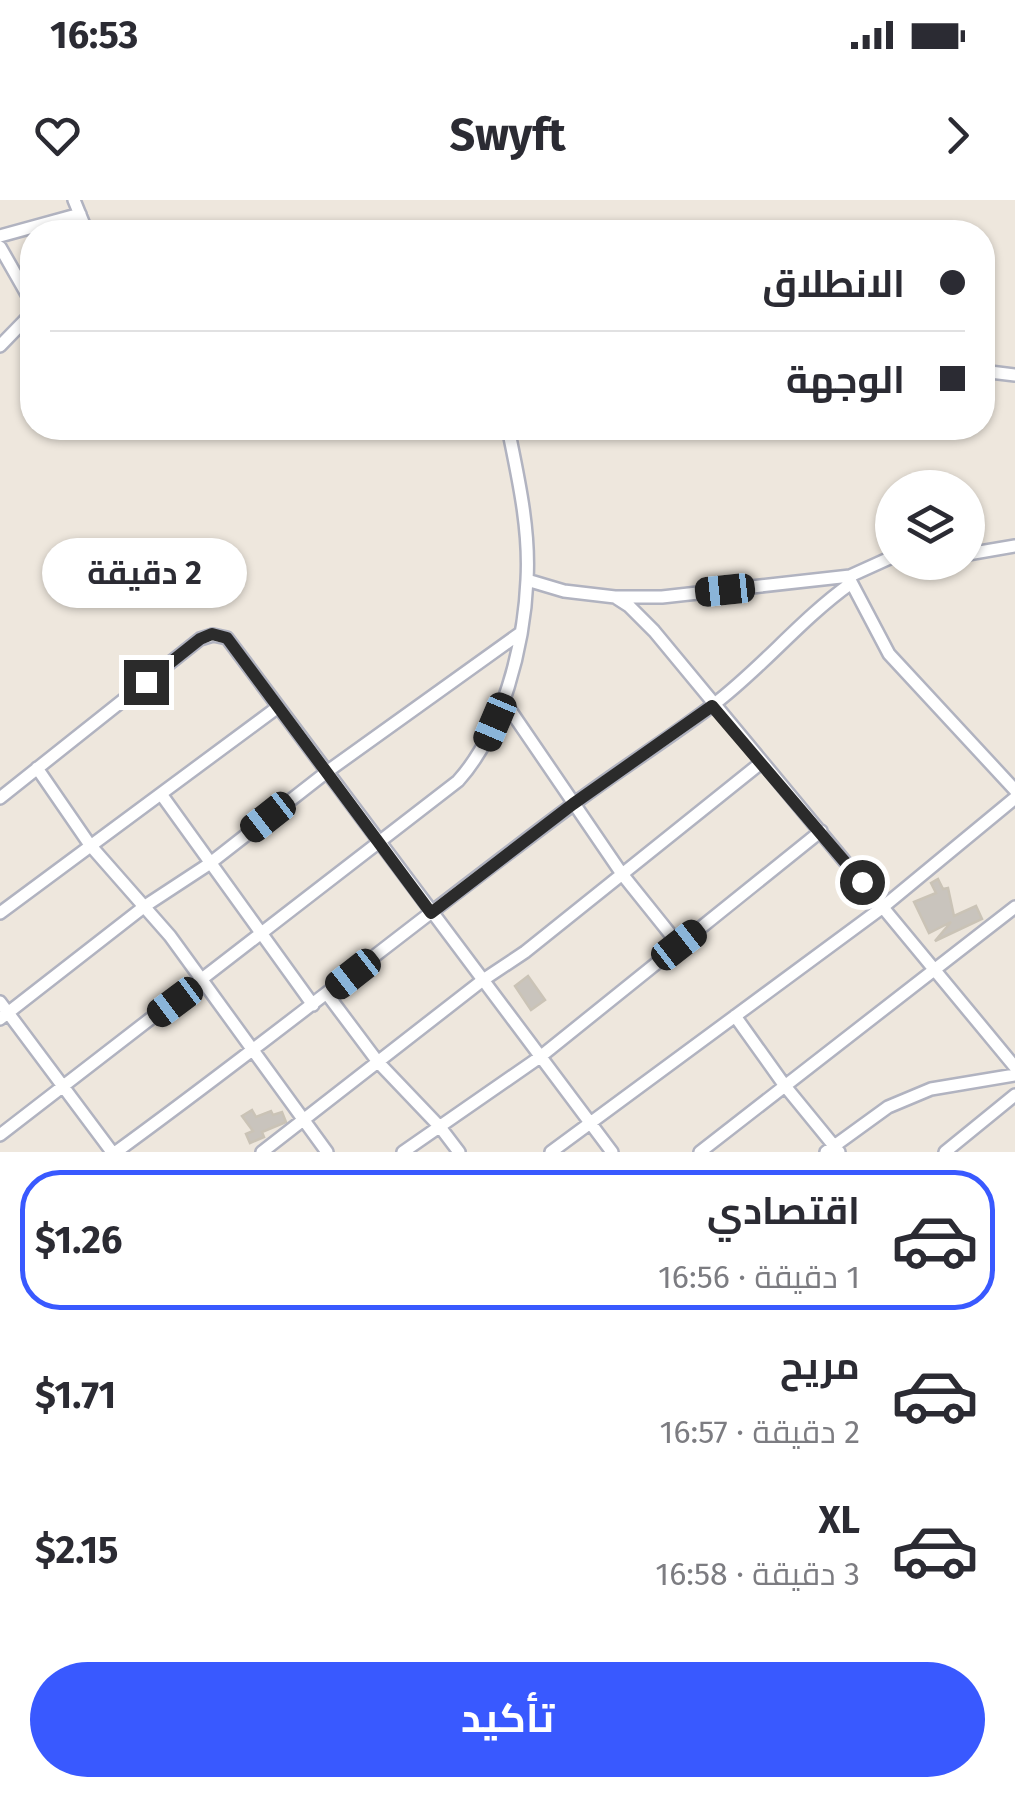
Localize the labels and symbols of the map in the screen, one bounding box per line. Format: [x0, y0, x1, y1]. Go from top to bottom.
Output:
callout: 2 دقيقة [44, 537, 248, 607]
car [694, 572, 756, 608]
route end [124, 660, 169, 705]
car [469, 689, 521, 755]
car [235, 787, 301, 847]
route start [840, 860, 885, 905]
car [646, 915, 712, 975]
car [320, 944, 386, 1004]
car [142, 972, 208, 1032]

